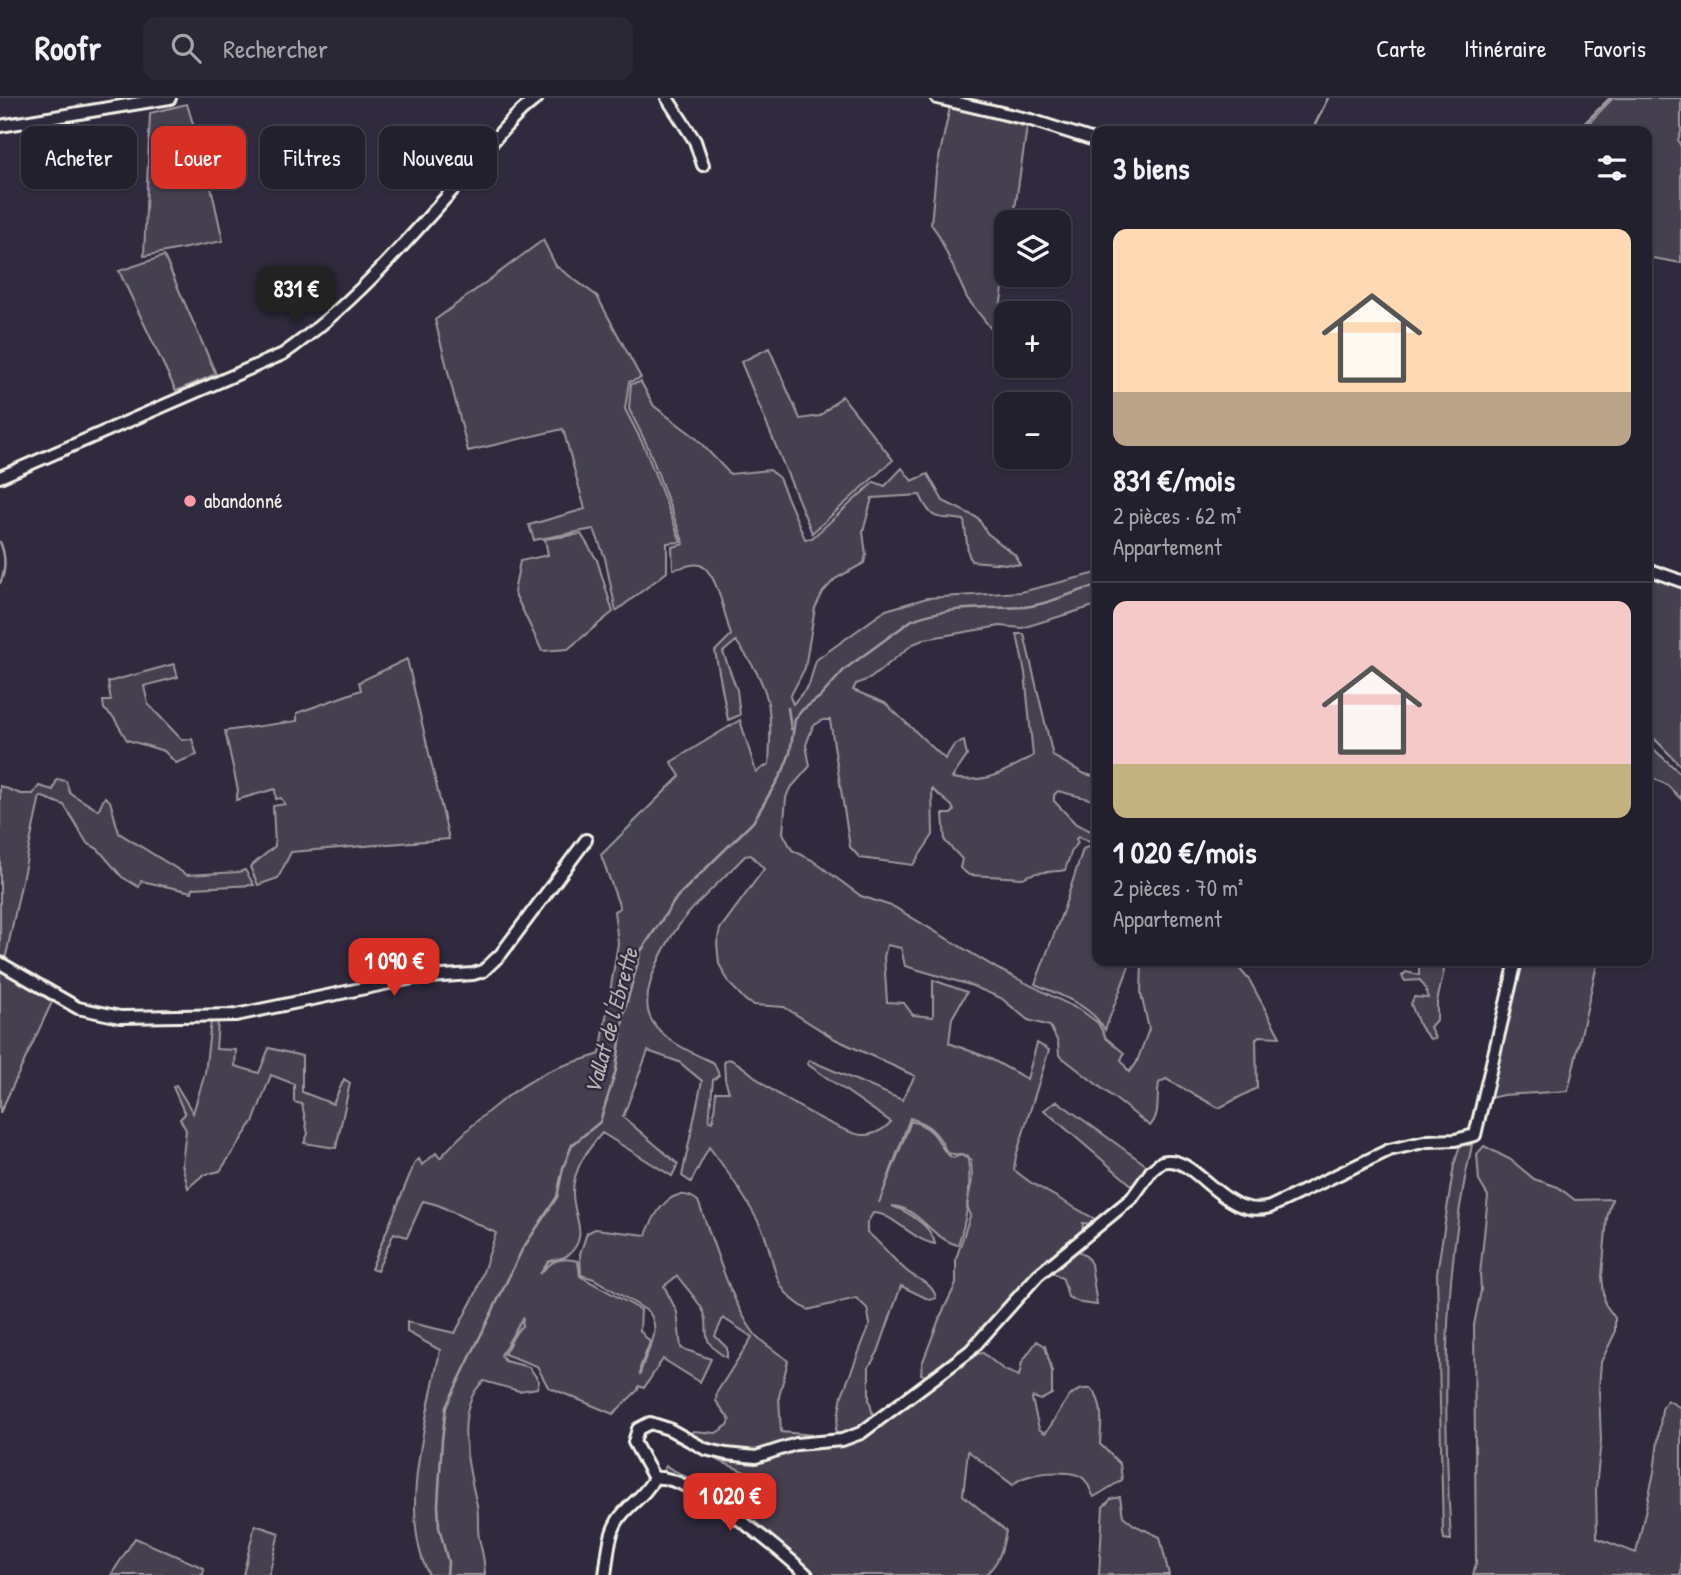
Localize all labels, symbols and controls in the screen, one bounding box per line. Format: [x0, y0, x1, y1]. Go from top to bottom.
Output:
search box [143, 17, 633, 80]
text: Roofr [35, 26, 101, 70]
icon: search [167, 29, 205, 67]
text: Rechercher [223, 31, 328, 66]
text: Carte [1376, 32, 1426, 64]
text: Itinéraire [1464, 32, 1546, 64]
text: Favoris [1584, 32, 1646, 64]
chip: Acheter [21, 126, 137, 189]
chip: Louer [151, 126, 246, 189]
chip: Filtres [260, 126, 365, 189]
chip: Nouveau [379, 126, 497, 189]
text: 3 biens [1113, 148, 1189, 188]
icon: filters [1593, 149, 1631, 187]
map controls [994, 210, 1071, 469]
button: layers [994, 210, 1071, 287]
pin: 831 € [247, 266, 345, 326]
text: 831 € [274, 273, 318, 304]
icon: home [1309, 275, 1435, 401]
button: + [994, 301, 1071, 378]
button: − [994, 392, 1071, 469]
text: 831 €/mois [1113, 460, 1235, 500]
place label: abandonné [204, 486, 283, 515]
marker: abandonné [182, 493, 198, 509]
text: 2 pièces · 62 m² [1113, 500, 1241, 531]
text: Appartement [1113, 531, 1222, 562]
icon: home [1309, 647, 1435, 773]
text: 1 020 €/mois [1113, 832, 1257, 872]
text: 2 pièces · 70 m² [1113, 872, 1243, 903]
text: Appartement [1113, 903, 1222, 934]
pin: 1 090 € [329, 939, 459, 998]
water label: Vallat de l'Ebrette [576, 944, 645, 1097]
text: 1 090 € [364, 945, 424, 976]
pin: 1 020 € [665, 1474, 795, 1533]
text: 1 020 € [699, 1480, 761, 1511]

